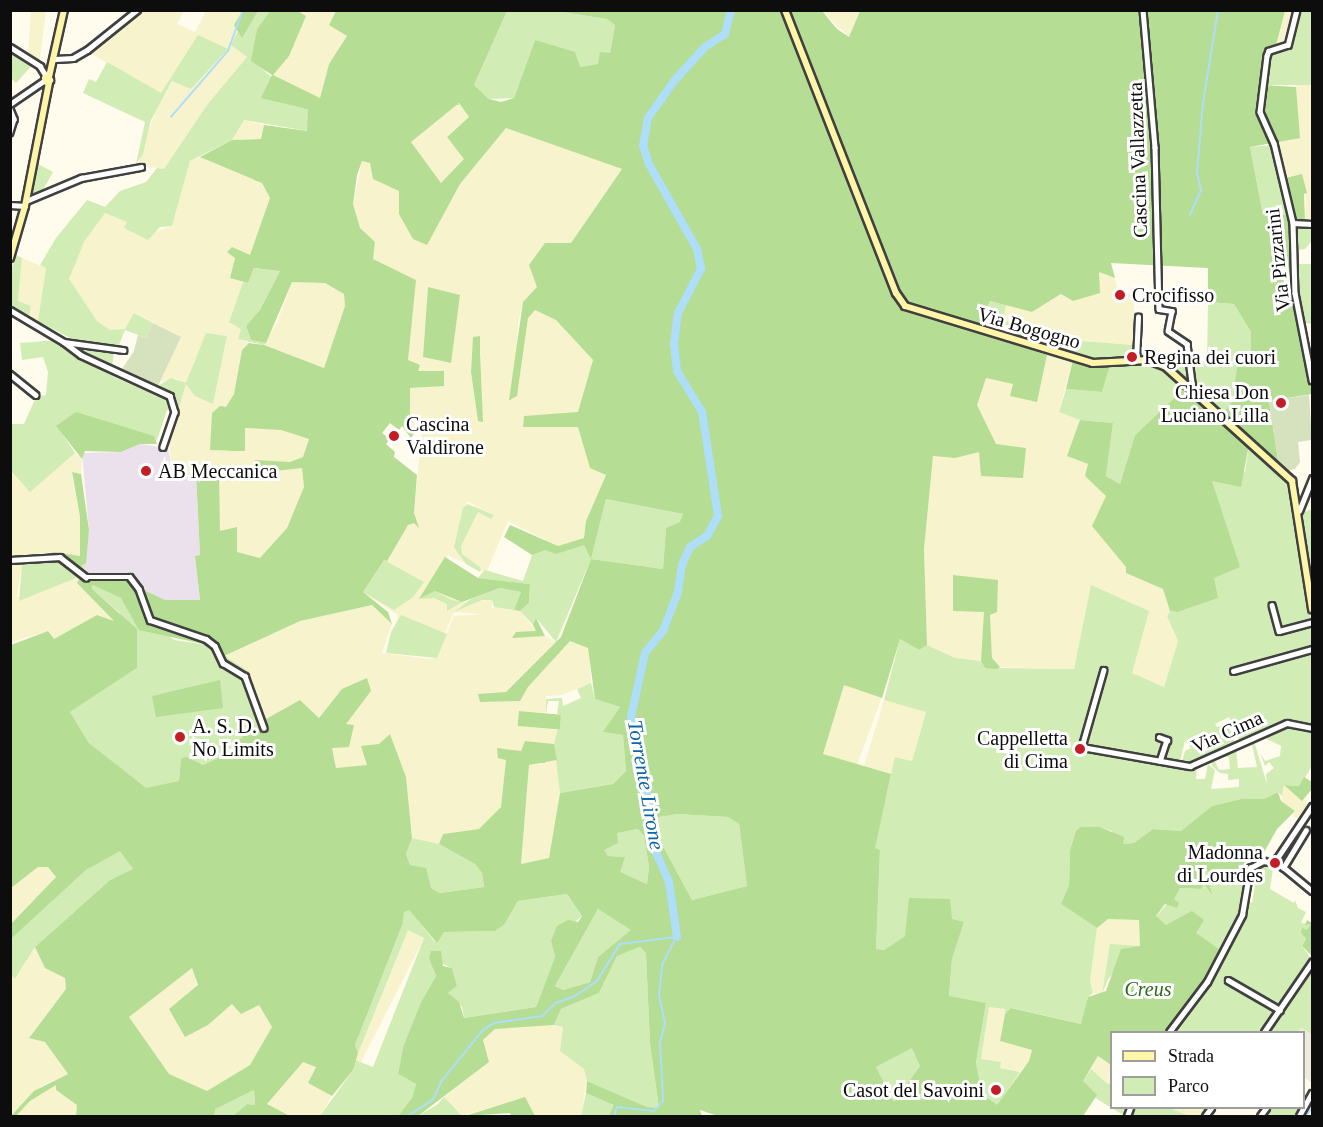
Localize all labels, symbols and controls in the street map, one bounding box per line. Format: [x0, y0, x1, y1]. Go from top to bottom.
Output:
street label: Cascina Vallazzetta [1123, 82, 1153, 238]
street label: Via Pizzarini [1261, 207, 1295, 313]
place label: Crocifisso [1132, 283, 1214, 307]
marker: Crocifisso [1113, 288, 1127, 302]
street label: Via Bogogno [975, 302, 1083, 354]
place label: Regina dei cuori [1144, 345, 1276, 369]
marker: Regina dei cuori [1125, 350, 1139, 364]
place label: Chiesa Don Luciano Lilla [1161, 380, 1269, 427]
marker: Chiesa Don Luciano Lilla [1274, 396, 1288, 410]
place label: Cascina Valdirone [406, 412, 484, 459]
marker: Cascina Valdirone [387, 429, 401, 443]
place label: AB Meccanica [158, 459, 277, 483]
marker: AB Meccanica [139, 464, 153, 478]
street label: Via Cima [1187, 706, 1267, 758]
place label: A. S. D. No Limits [192, 714, 274, 761]
water label: Torrente Lirone [622, 718, 670, 852]
place label: Cappelletta di Cima [977, 726, 1068, 773]
marker: A. S. D. No Limits [173, 730, 187, 744]
marker: Cappelletta di Cima [1073, 742, 1087, 756]
place label: Madonna di Lourdes [1177, 840, 1263, 887]
marker: Madonna di Lourdes [1268, 856, 1282, 870]
park label: Creus [1124, 977, 1172, 1001]
legend [1110, 1031, 1305, 1109]
text: Strada [1168, 1046, 1214, 1066]
text: Parco [1168, 1076, 1209, 1096]
place label: Casot del Savoini [843, 1078, 984, 1102]
marker: Casot del Savoini [989, 1083, 1003, 1097]

